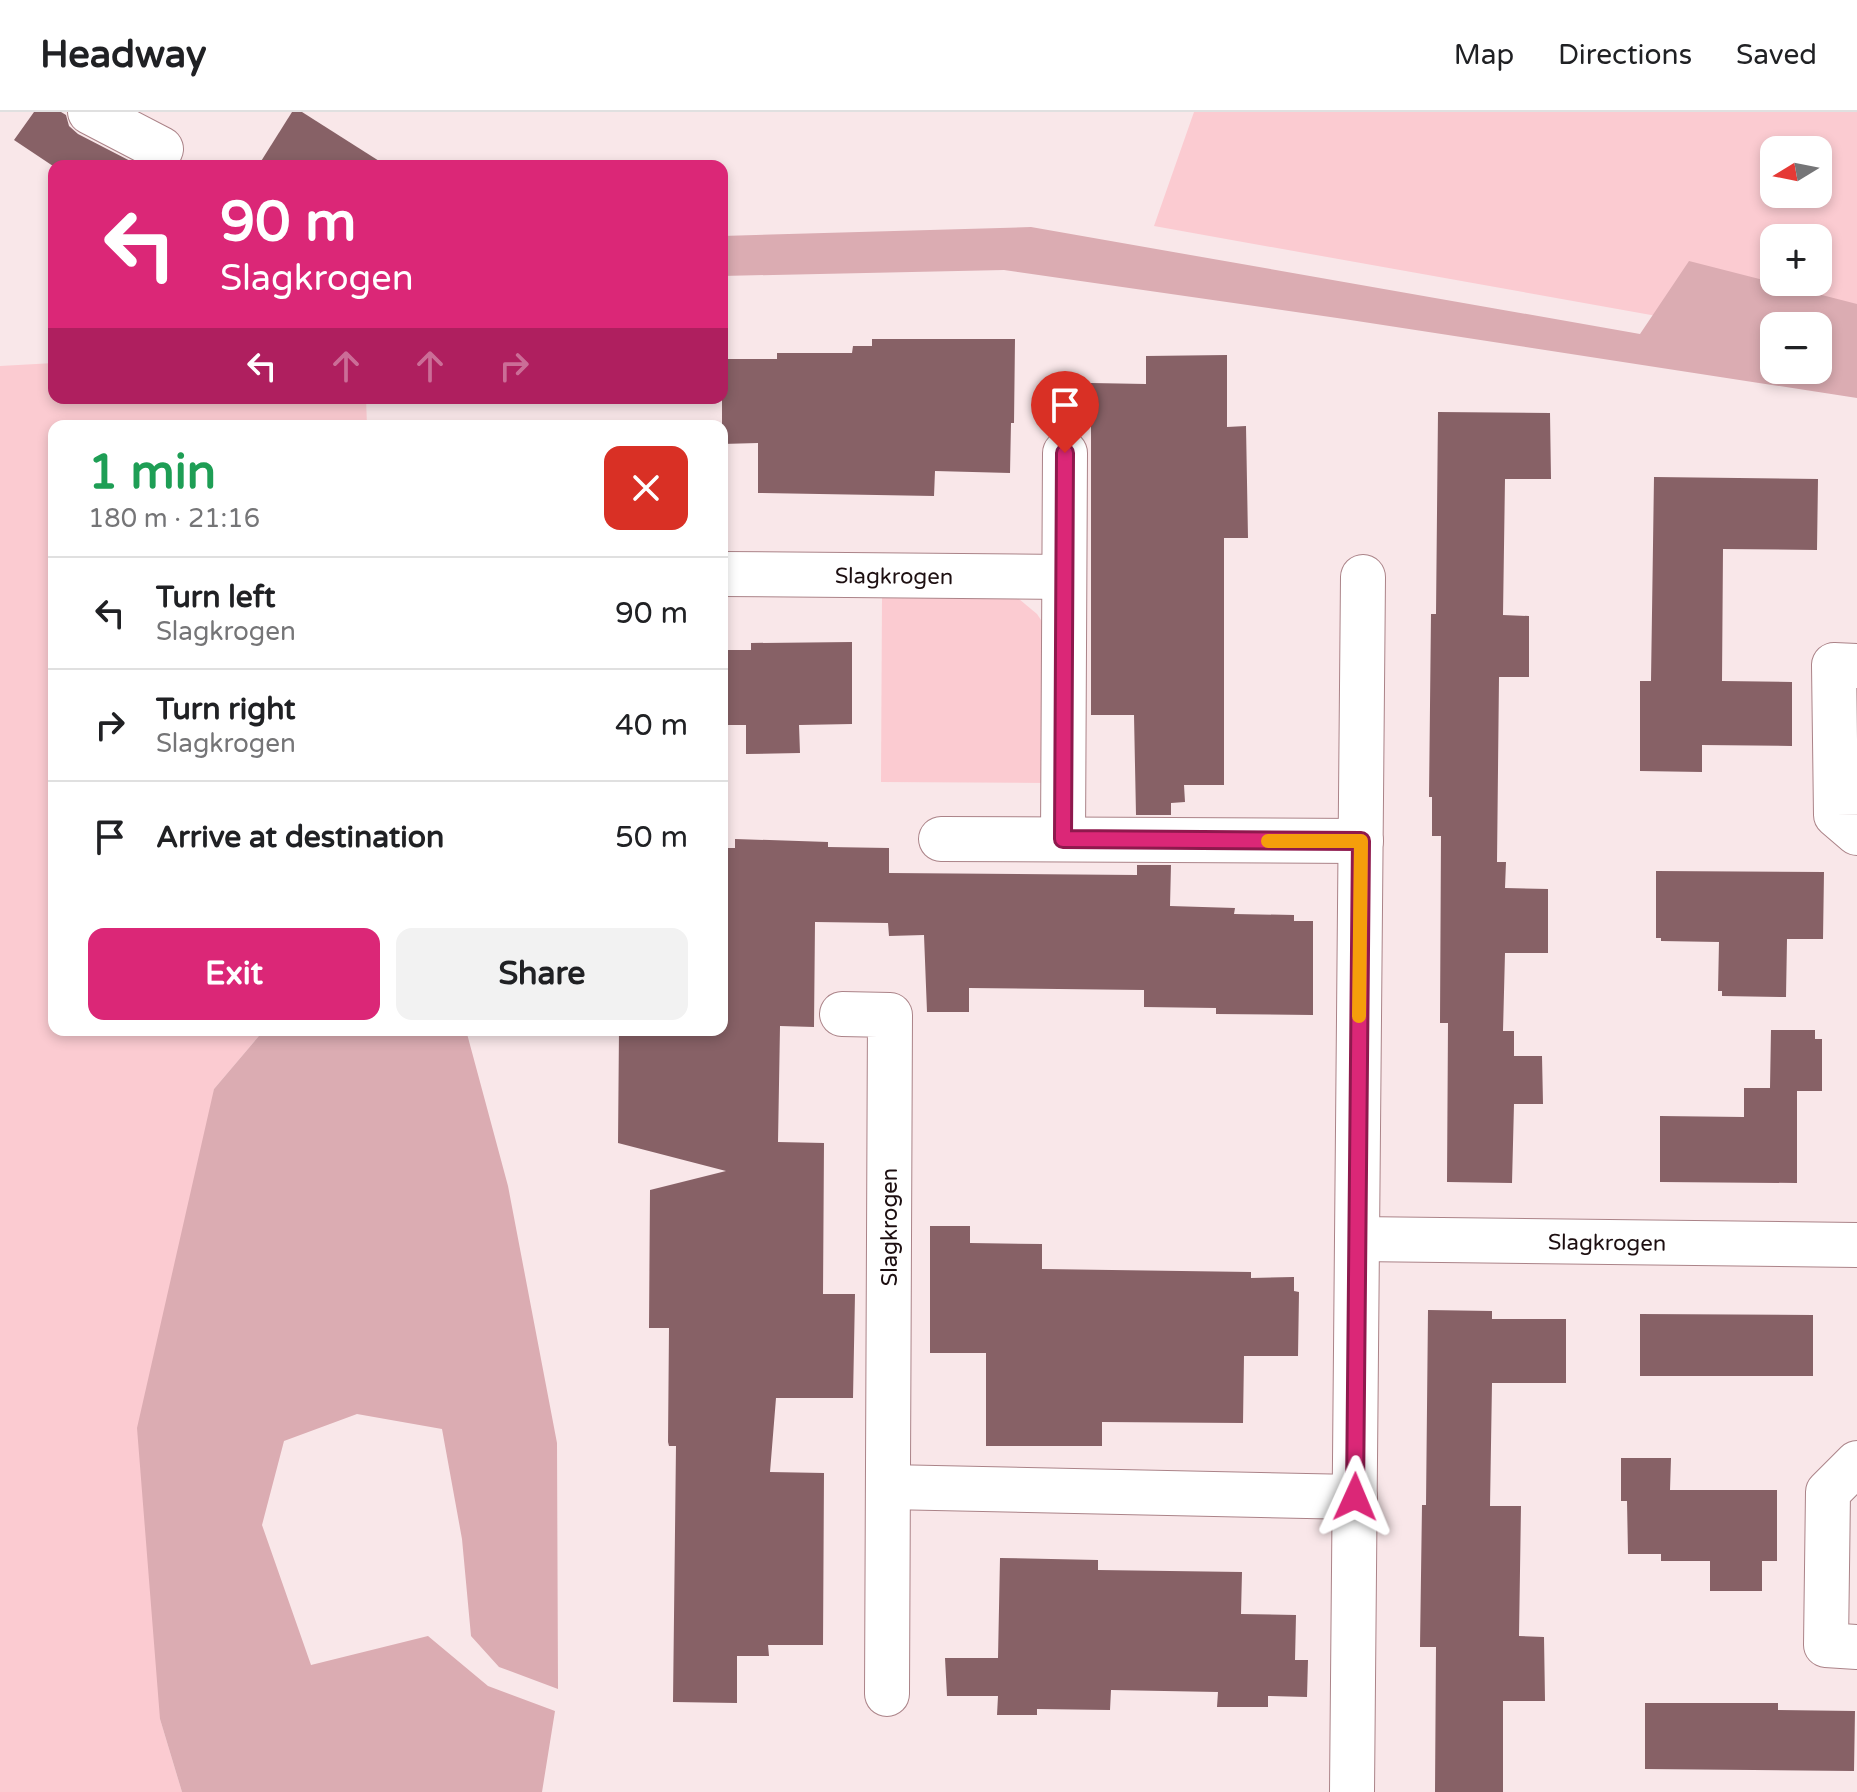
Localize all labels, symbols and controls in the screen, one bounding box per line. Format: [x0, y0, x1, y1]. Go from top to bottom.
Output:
text: Headway [40, 32, 206, 78]
text: Map [1454, 38, 1514, 72]
text: Directions [1558, 38, 1692, 72]
text: Saved [1736, 38, 1817, 72]
north arrow [1760, 136, 1832, 208]
map controls [1760, 136, 1832, 384]
text: 90 m [220, 189, 356, 256]
icon: left [88, 192, 192, 296]
button: + [1760, 224, 1832, 296]
text: Slagkrogen [220, 257, 414, 300]
button: − [1760, 312, 1832, 384]
icon: left [240, 344, 284, 388]
icon: ahead [324, 344, 368, 388]
icon: ahead [408, 344, 452, 388]
icon: right [492, 344, 536, 388]
pin [1031, 371, 1099, 453]
icon: arrive [1043, 383, 1087, 427]
text: 1 min [88, 444, 216, 502]
button: close [604, 446, 688, 530]
text: 180 m · 21:16 [88, 503, 260, 534]
street label: Slagkrogen [835, 563, 953, 590]
text: Turn left [156, 579, 275, 616]
icon: left [88, 591, 132, 635]
text: 90 m [615, 595, 688, 632]
text: Slagkrogen [156, 616, 296, 647]
text: Turn right [156, 691, 296, 728]
icon: right [88, 703, 132, 747]
text: 40 m [615, 707, 688, 744]
text: Slagkrogen [156, 728, 296, 759]
icon: arrive [88, 815, 132, 859]
text: Arrive at destination [156, 819, 444, 856]
text: 50 m [615, 819, 688, 856]
button: Exit [88, 928, 380, 1020]
button: Share [396, 928, 688, 1020]
street label: Slagkrogen [877, 1168, 903, 1286]
street label: Slagkrogen [1548, 1229, 1666, 1257]
position arrow [1313, 1455, 1397, 1539]

